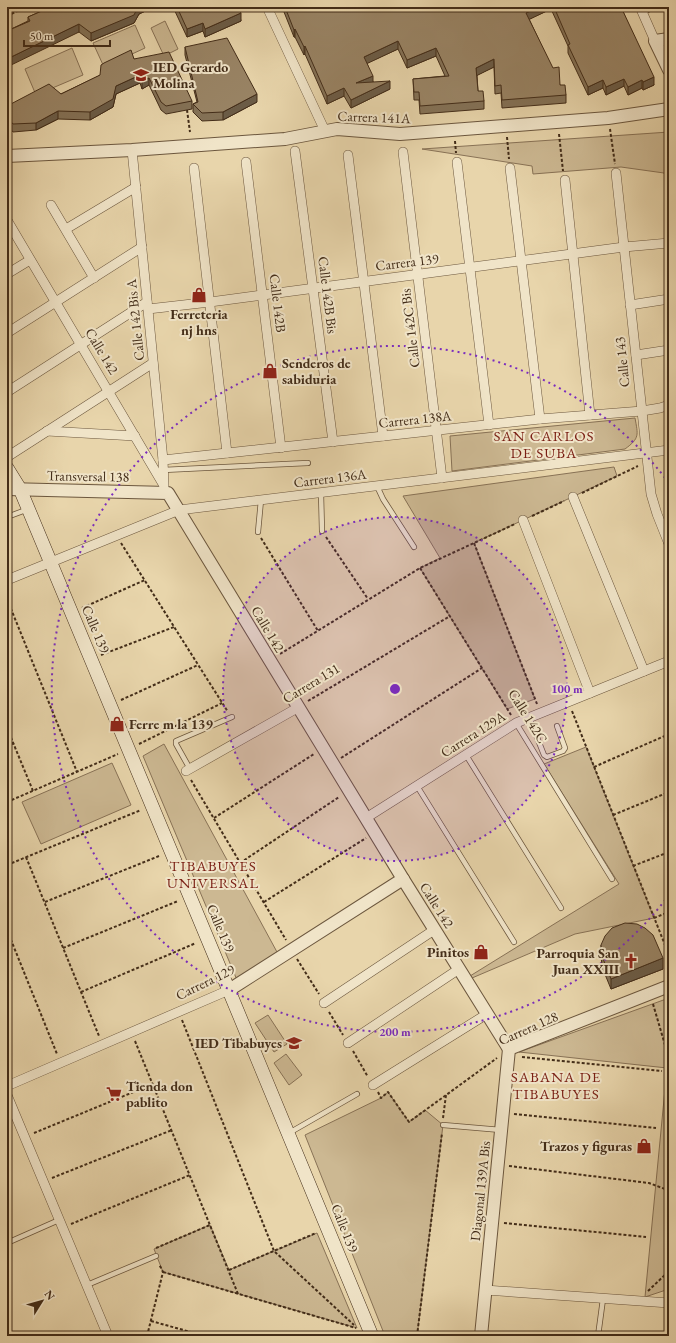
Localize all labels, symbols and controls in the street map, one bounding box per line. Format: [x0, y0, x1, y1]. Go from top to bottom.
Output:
scale bar [24, 22, 110, 48]
text: 50 m [30, 28, 54, 44]
place label: IED Gerardo Molina [153, 58, 228, 92]
school or university icon: IED Gerardo Molina [132, 66, 150, 84]
street label: Carrera 141A [337, 107, 411, 127]
street label: Carrera 139 [374, 249, 440, 275]
street label: Calle 142B Bis [314, 255, 342, 335]
street label: Calle 142B [265, 273, 291, 333]
street label: Calle 142 Bis A [122, 278, 148, 362]
shop icon: Ferreteria nj hns [190, 286, 208, 304]
street label: Calle 142C Bis [396, 287, 424, 369]
place label: Ferreteria nj hns [170, 305, 229, 339]
street label: Calle 142 [81, 325, 123, 378]
street label: Calle 143 [610, 336, 634, 388]
place label: Senderos de sabiduria [282, 354, 351, 388]
shop icon: Senderos de sabiduria [261, 362, 279, 380]
street label: Carrera 138A [378, 406, 453, 432]
district label: SAN CARLOS DE SUBA [493, 426, 595, 462]
street label: Carrera 136A [293, 465, 368, 491]
street label: Transversal 138 [47, 466, 130, 486]
street label: Calle 139 [78, 602, 114, 656]
street label: Calle 142 [247, 603, 289, 656]
street label: Carrera 131 [279, 659, 343, 707]
text: 100 m [551, 681, 583, 697]
centre of rings [388, 682, 402, 696]
street label: Calle 142C [504, 686, 552, 747]
street label: Carrera 129A [437, 707, 509, 761]
shop icon: Ferre m la 139 [108, 715, 126, 733]
place label: Ferre m la 139 [129, 715, 214, 733]
district label: TIBABUYES UNIVERSAL [167, 856, 259, 892]
street label: Calle 142 [416, 879, 458, 931]
street label: Calle 139 [203, 901, 239, 955]
place label: Pinitos [427, 943, 469, 961]
shop icon: Pinitos [472, 943, 490, 961]
place label: Parroquia San Juan XXIII [536, 944, 619, 978]
church icon: Parroquia San Juan XXIII [622, 952, 640, 970]
street label: Carrera 129 [172, 960, 238, 1004]
street label: Carrera 128 [495, 1007, 561, 1049]
text: 200 m [379, 1024, 411, 1040]
place label: IED Tibabuyes [195, 1034, 282, 1052]
school or university icon: IED Tibabuyes [285, 1034, 303, 1052]
district label: SABANA DE TIBABUYES [511, 1067, 601, 1103]
place label: Tienda don pablito [126, 1077, 193, 1111]
supermarket icon: Tienda don pablito [105, 1085, 123, 1103]
place label: Trazos y figuras [540, 1137, 632, 1155]
shop icon: Trazos y figuras [635, 1137, 653, 1155]
street label: Diagonal 139A Bis [466, 1140, 494, 1242]
street label: Calle 139 [327, 1201, 363, 1255]
north arrow [22, 1281, 62, 1321]
text: N [42, 1287, 58, 1303]

